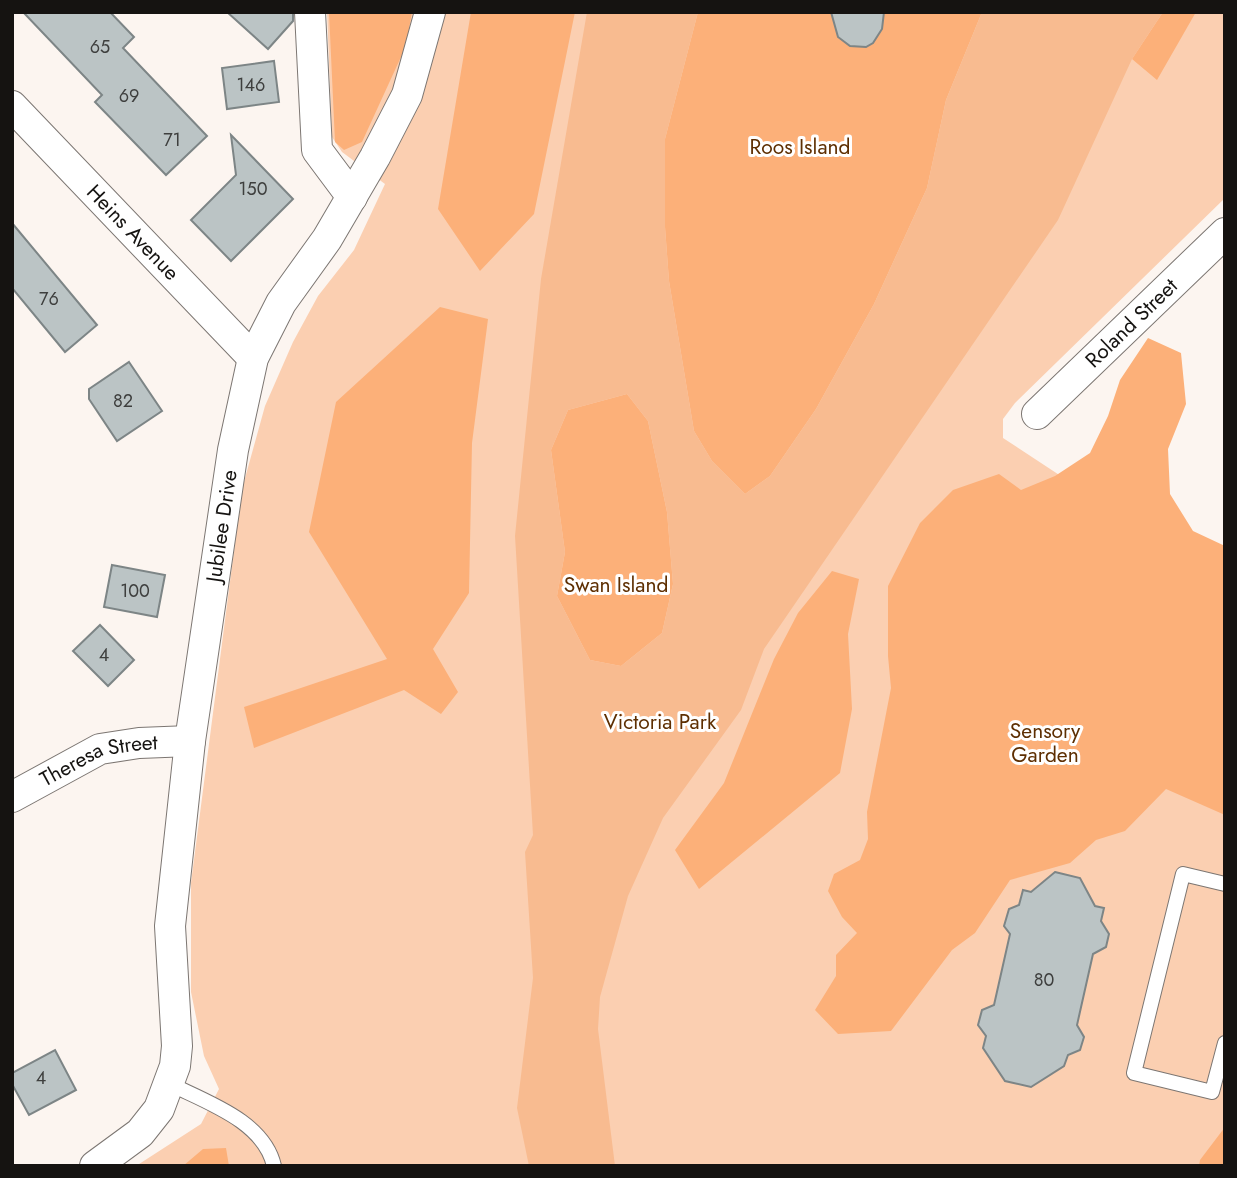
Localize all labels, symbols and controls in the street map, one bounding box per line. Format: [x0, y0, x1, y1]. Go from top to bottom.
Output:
house number: 65 [90, 34, 110, 60]
house number: 146 [237, 72, 265, 98]
house number: 69 [119, 83, 139, 109]
house number: 71 [163, 127, 181, 153]
park label: Roos Island [750, 132, 851, 162]
house number: 150 [238, 176, 268, 202]
street label: Heins Avenue [80, 178, 186, 287]
street label: Roland Street [1079, 272, 1184, 375]
house number: 76 [39, 286, 59, 312]
house number: 82 [113, 388, 133, 414]
street label: Jubilee Drive [198, 468, 245, 587]
park label: Swan Island [564, 570, 668, 600]
house number: 100 [120, 578, 150, 604]
house number: 4 [99, 642, 109, 668]
park label: Victoria Park [604, 707, 717, 737]
park label: Sensory Garden [1010, 716, 1081, 770]
street label: Theresa Street [34, 727, 158, 794]
house number: 80 [1034, 967, 1055, 993]
house number: 4 [36, 1065, 46, 1091]

